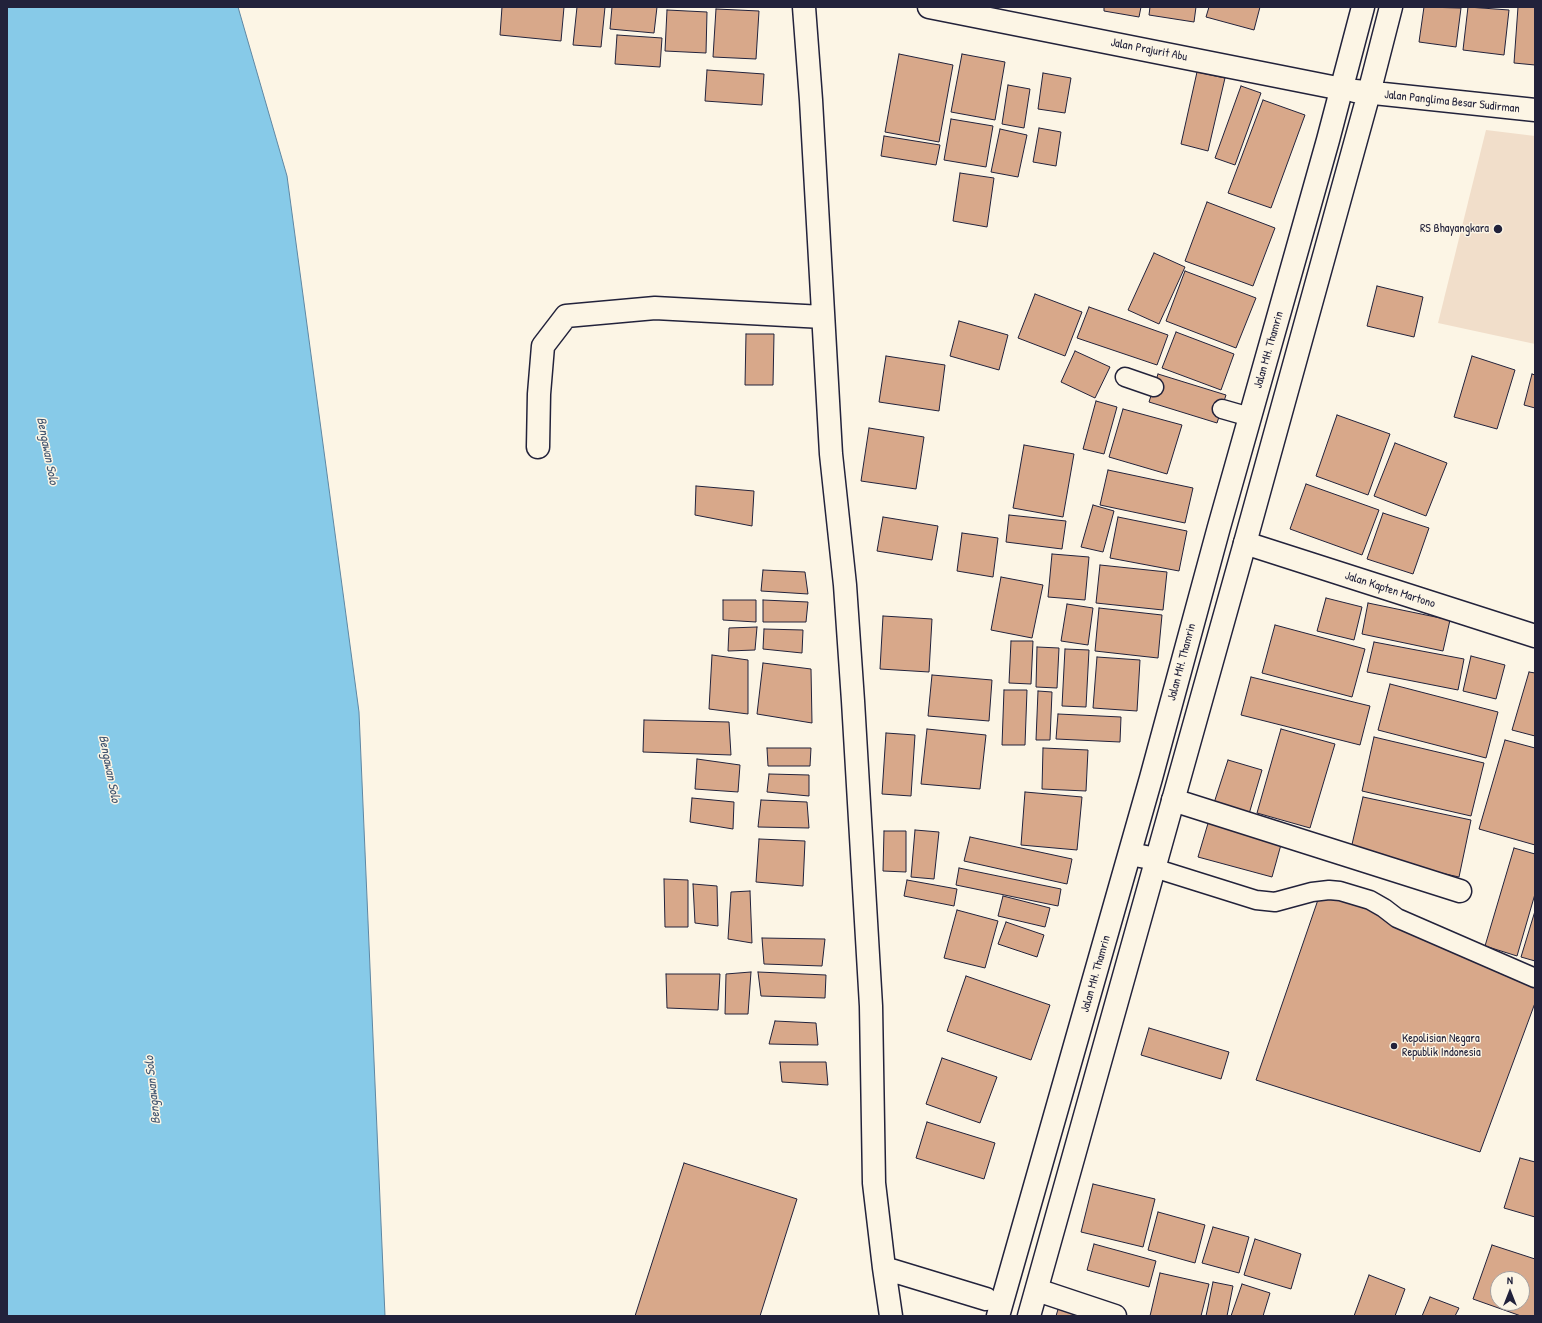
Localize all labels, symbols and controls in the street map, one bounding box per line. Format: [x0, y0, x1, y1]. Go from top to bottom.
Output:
street label: Jalan Prajurit Abu [1109, 36, 1189, 64]
street label: Jalan Panglima Besar Sudirman [1384, 88, 1520, 116]
place label: RS Bhayangkara [1420, 222, 1489, 236]
marker: RS Bhayangkara [1492, 223, 1504, 235]
street label: Jalan MH. Thamrin [1251, 310, 1287, 390]
water label: Bengawan Solo [33, 416, 61, 486]
street label: Jalan Kapten Martono [1343, 569, 1437, 611]
street label: Jalan MH. Thamrin [1165, 622, 1199, 702]
water label: Bengawan Solo [95, 734, 123, 804]
street label: Jalan MH. Thamrin [1078, 934, 1114, 1014]
place label: Kepolisian Negara Republik Indonesia [1402, 1032, 1481, 1060]
marker: Kepolisian Negara Republik Indonesia [1389, 1041, 1399, 1051]
water label: Bengawan Solo [142, 1055, 164, 1125]
north arrow [1490, 1271, 1530, 1311]
text: N [1507, 1273, 1513, 1287]

